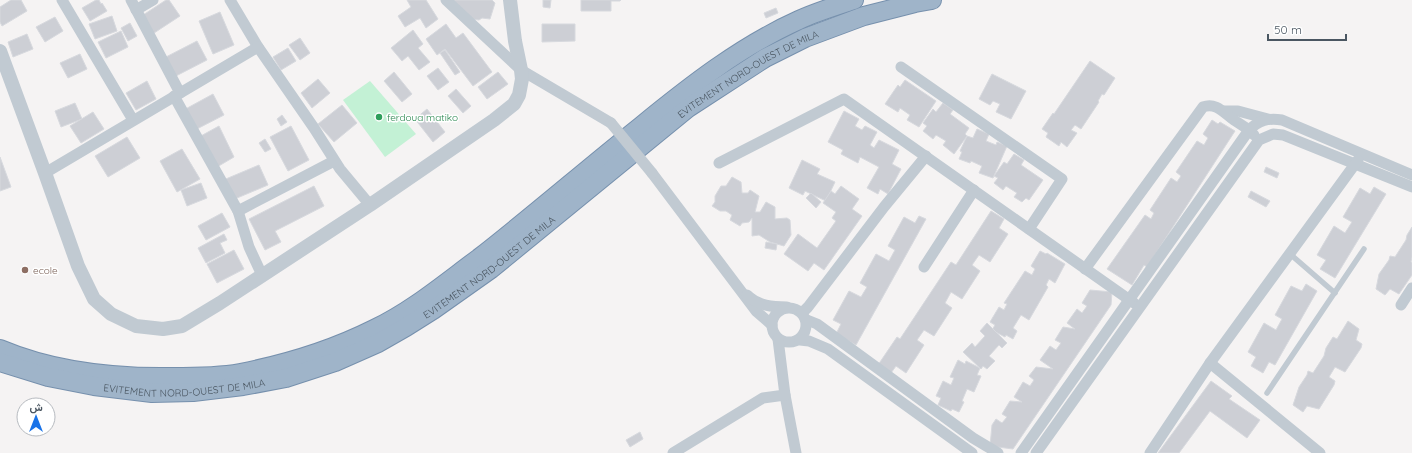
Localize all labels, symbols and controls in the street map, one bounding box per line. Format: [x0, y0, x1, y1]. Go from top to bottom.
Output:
scale bar [1268, 16, 1346, 42]
text: 50 m [1274, 22, 1302, 37]
street label: EVITEMENT NORD-OUEST DE MILA [675, 27, 821, 121]
place label: ferdoua matiko [387, 111, 458, 124]
marker: ferdoua matiko [374, 112, 384, 122]
street label: EVITEMENT NORD-OUEST DE MILA [421, 213, 558, 322]
place label: ecole [33, 264, 58, 277]
marker: ecole [20, 265, 30, 275]
street label: EVITEMENT NORD-OUEST DE MILA [103, 376, 267, 400]
north arrow [16, 397, 56, 437]
text: ش [29, 400, 43, 414]

